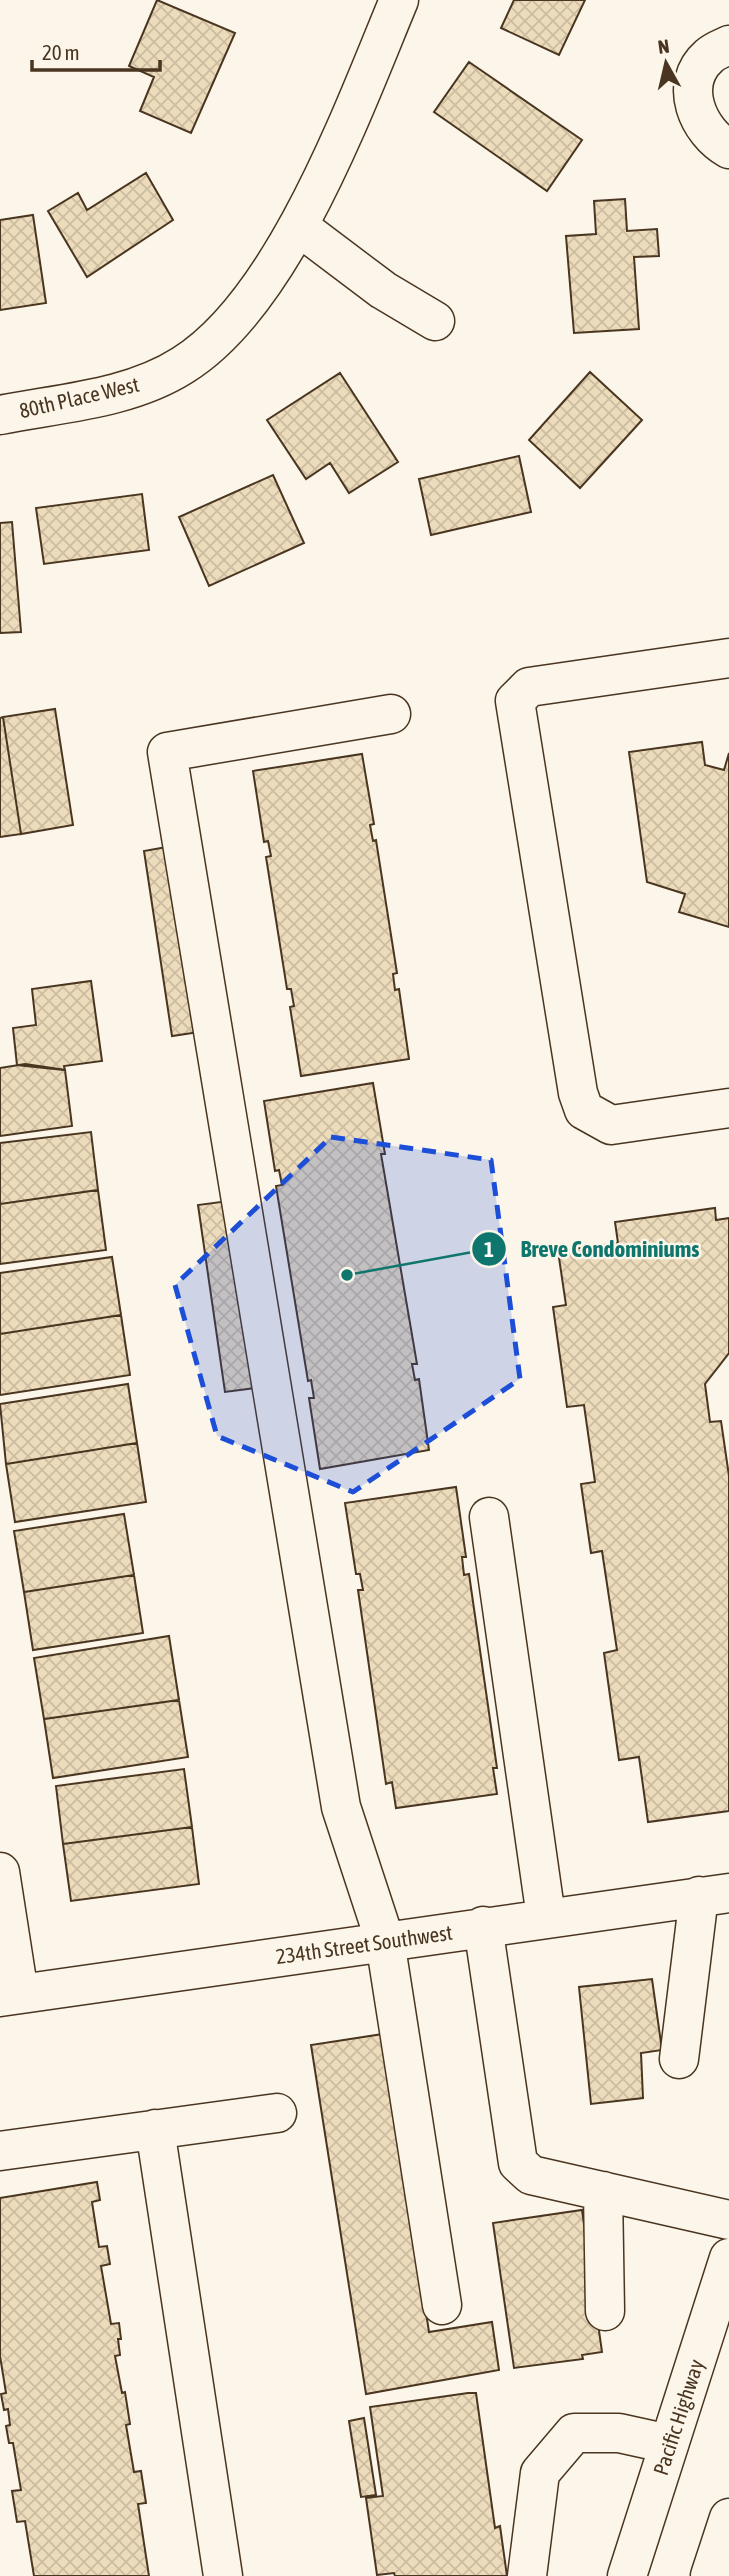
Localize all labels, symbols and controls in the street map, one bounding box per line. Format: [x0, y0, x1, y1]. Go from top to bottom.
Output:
scale bar [32, 28, 159, 72]
north arrow [631, 28, 701, 98]
text: N [657, 34, 671, 58]
text: 20 m [42, 40, 80, 64]
street label: 80th Place West [17, 372, 141, 422]
callout: Breve Condominiums [471, 1227, 713, 1271]
text: Breve Condominiums [521, 1236, 699, 1262]
text: 1 [484, 1237, 494, 1261]
street label: 234th Street Southwest [274, 1920, 454, 1968]
street label: Pacific Highway [648, 2356, 708, 2478]

